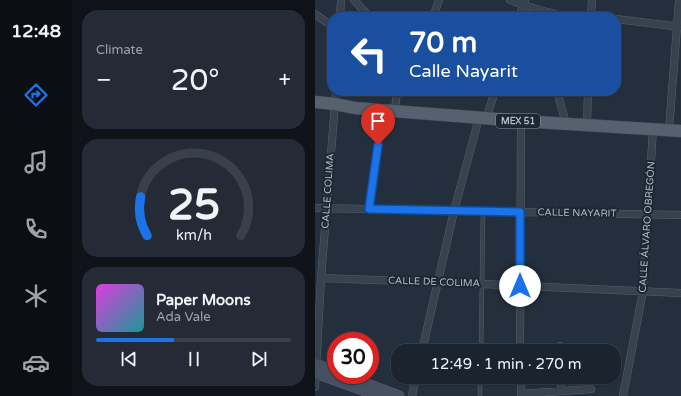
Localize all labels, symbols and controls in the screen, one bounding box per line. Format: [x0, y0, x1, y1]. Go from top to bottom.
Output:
text: 12:48 [11, 20, 61, 42]
text: 70 m [409, 26, 477, 60]
icon: left [343, 28, 395, 80]
text: Climate [96, 42, 143, 58]
text: Calle Nayarit [409, 60, 518, 82]
text: 20° [171, 62, 220, 99]
text: − [96, 67, 112, 93]
text: + [279, 67, 291, 93]
icon: directions [22, 81, 50, 109]
pin [361, 104, 395, 145]
icon: arrive [367, 110, 389, 132]
road number: MEX 51 [496, 114, 540, 128]
icon: music [22, 148, 50, 176]
street label: CALLE COLIMA [319, 153, 337, 229]
street label: CALLE ÁLVARO OBREGÓN [636, 161, 658, 293]
text: 25 [167, 181, 220, 231]
street label: CALLE NAYARIT [537, 206, 617, 220]
icon: phone [22, 215, 50, 243]
text: km/h [176, 227, 211, 244]
position arrow [499, 265, 541, 307]
street label: CALLE DE COLIMA [388, 274, 480, 290]
icon: climate [22, 282, 50, 310]
text: Paper Moons [156, 291, 251, 309]
text: Ada Vale [156, 309, 211, 325]
speed limit sign: 30 [327, 332, 379, 384]
icon: previous [118, 348, 140, 370]
icon: pause [183, 348, 205, 370]
icon: next [248, 348, 270, 370]
icon: car [22, 349, 50, 377]
text: 12:49 · 1 min · 270 m [431, 355, 581, 373]

